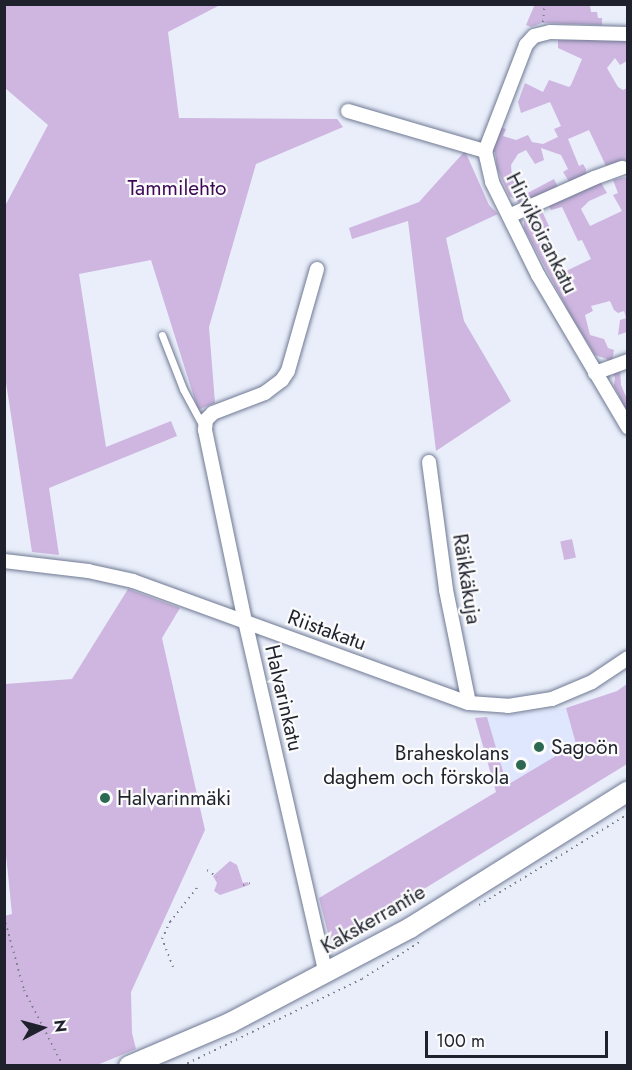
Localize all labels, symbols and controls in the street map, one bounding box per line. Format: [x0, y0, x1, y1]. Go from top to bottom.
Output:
street label: Hirvikoirankatu [501, 168, 583, 298]
park label: Tammilehto [127, 175, 227, 201]
street label: Räikkäkuja [447, 532, 487, 626]
street label: Riistakatu [284, 604, 370, 656]
street label: Halvarinkatu [260, 642, 308, 754]
place label: Sagoön [551, 734, 619, 760]
place label: Braheskolans daghem och förskola [323, 740, 509, 790]
marker: Sagoön [532, 740, 546, 754]
marker: Braheskolans daghem och förskola [514, 758, 528, 772]
place label: Halvarinmäki [117, 785, 231, 811]
marker: Halvarinmäki [98, 791, 112, 805]
street label: Kakskerrantie [316, 879, 430, 959]
north arrow [12, 998, 72, 1058]
text: N [48, 1019, 73, 1034]
scale bar [428, 1019, 611, 1057]
text: 100 m [436, 1028, 485, 1054]

